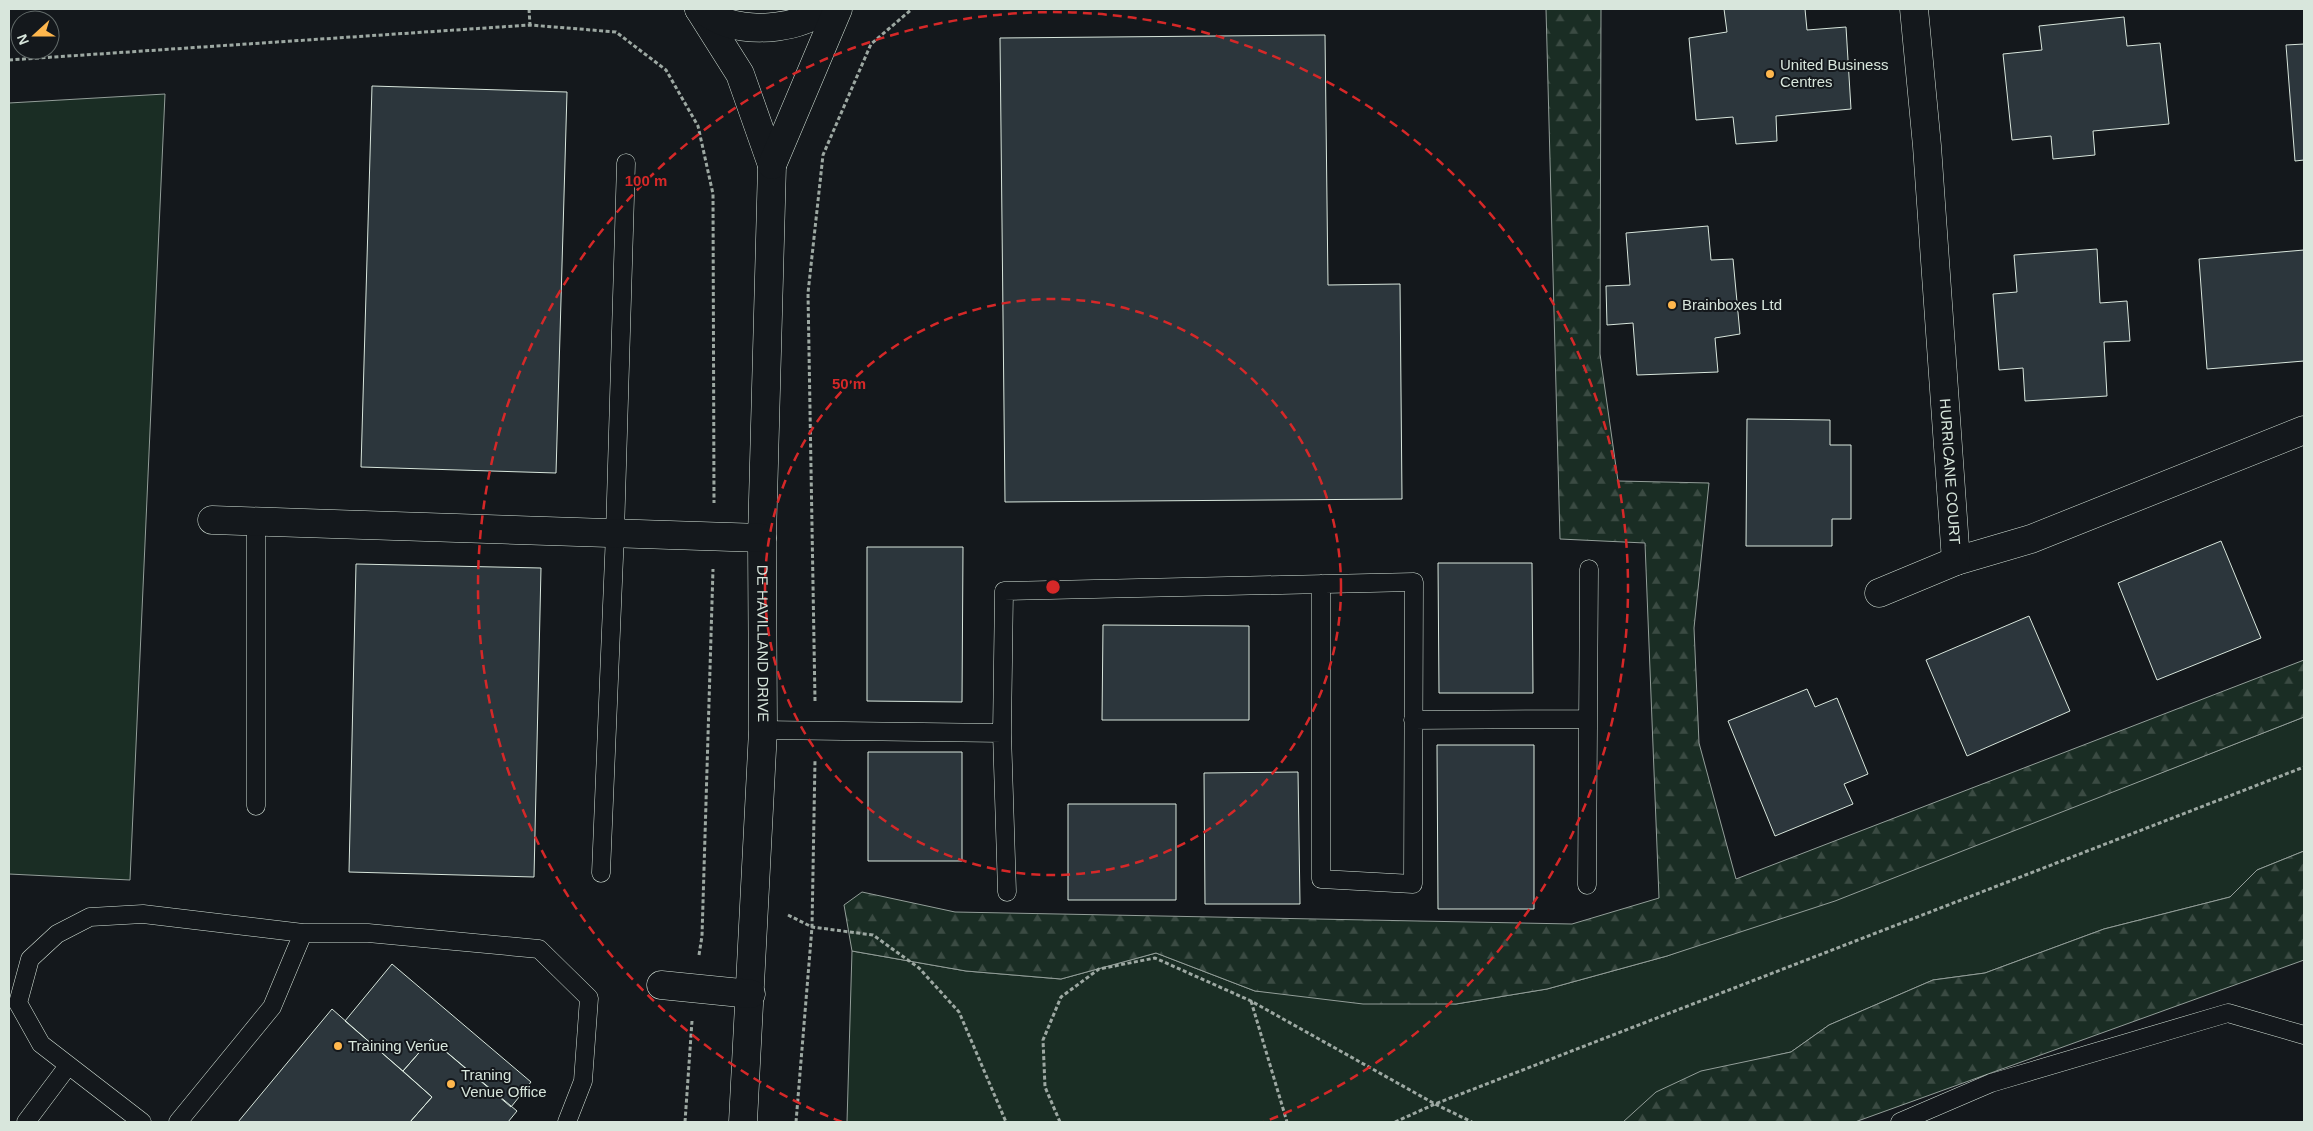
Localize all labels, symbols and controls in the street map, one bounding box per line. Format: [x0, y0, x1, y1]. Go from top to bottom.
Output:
north arrow [10, 10, 60, 60]
text: N [14, 32, 32, 47]
place label: United Business Centres [1780, 56, 1888, 90]
marker: United Business Centres [1764, 68, 1776, 80]
text: 100 m [625, 172, 667, 189]
place label: Brainboxes Ltd [1682, 296, 1782, 313]
marker: Brainboxes Ltd [1666, 299, 1678, 311]
text: 50 m [832, 375, 866, 392]
street label: HURRICANE COURT [1937, 398, 1964, 545]
street label: DE HAVILLAND DRIVE [754, 565, 772, 722]
centre of rings [1044, 578, 1062, 596]
place label: Training Venue [348, 1037, 448, 1054]
marker: Training Venue [332, 1040, 344, 1052]
place label: Traning Venue Office [461, 1066, 547, 1100]
marker: Traning Venue Office [445, 1078, 457, 1090]

